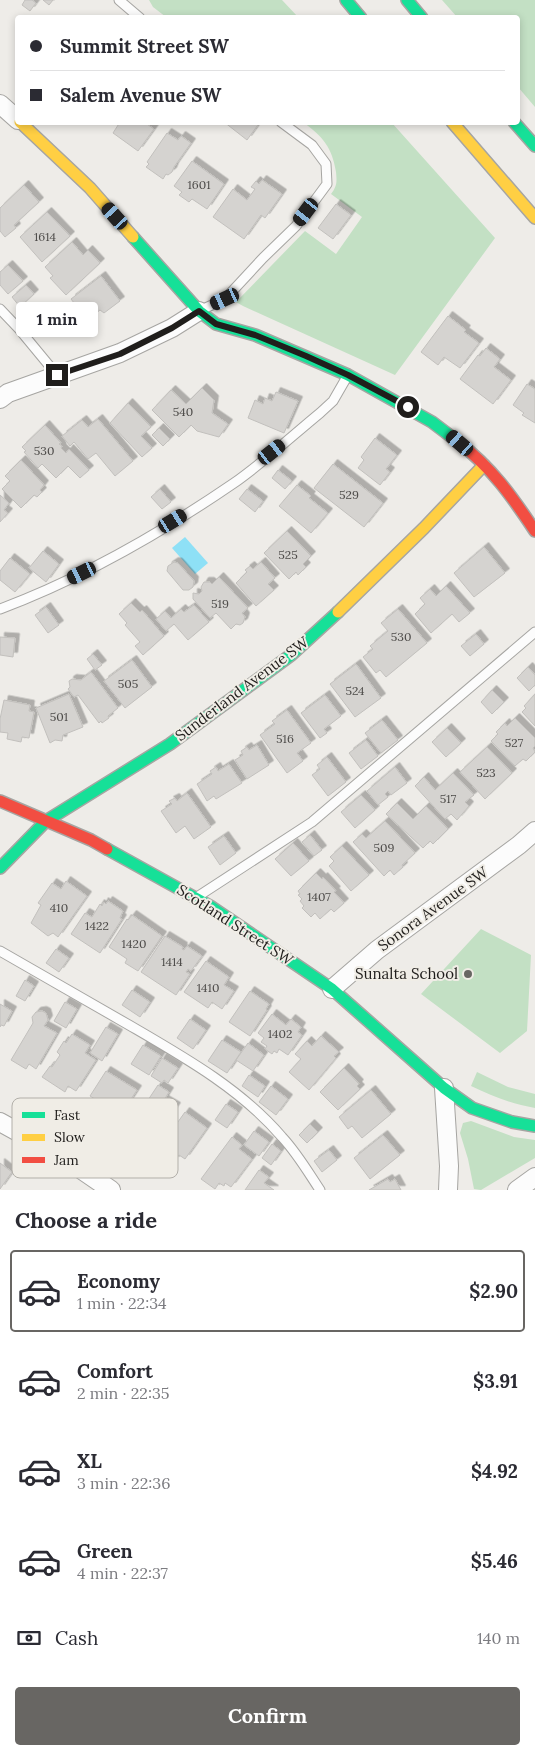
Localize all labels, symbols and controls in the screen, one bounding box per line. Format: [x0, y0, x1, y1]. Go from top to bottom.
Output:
text: Summit Street SW [60, 34, 229, 58]
text: Salem Avenue SW [60, 83, 221, 107]
house number: 1601 [187, 177, 211, 192]
car [290, 196, 321, 228]
car [99, 200, 130, 232]
house number: 1614 [34, 229, 57, 244]
car [208, 286, 241, 312]
callout: 1 min [16, 302, 98, 338]
text: 1 min [37, 309, 77, 329]
route end [46, 364, 68, 386]
route start [397, 396, 419, 418]
house number: 540 [173, 404, 193, 419]
car [443, 427, 476, 459]
car [255, 437, 288, 467]
house number: 530 [34, 443, 54, 458]
house number: 529 [339, 487, 359, 502]
car [156, 507, 189, 535]
house number: 525 [278, 547, 298, 562]
car [65, 560, 98, 586]
house number: 519 [211, 596, 229, 611]
house number: 530 [391, 629, 411, 644]
street label: Sunderland Avenue SW [171, 632, 313, 745]
house number: 505 [118, 676, 138, 691]
house number: 524 [345, 683, 365, 698]
house number: 501 [50, 709, 68, 724]
house number: 516 [276, 731, 294, 746]
house number: 527 [505, 735, 524, 750]
house number: 523 [476, 765, 496, 780]
house number: 517 [440, 791, 457, 806]
house number: 509 [374, 840, 395, 855]
street label: Sonora Avenue SW [374, 862, 492, 955]
street label: Scotland Street SW [174, 880, 298, 970]
house number: 1407 [307, 889, 331, 904]
house number: 410 [50, 900, 68, 915]
house number: 1422 [85, 918, 109, 933]
house number: 1420 [122, 936, 146, 951]
house number: 1414 [161, 954, 183, 969]
place label: Sunalta School [355, 964, 458, 983]
marker: Sunalta School [462, 968, 474, 980]
house number: 1410 [197, 980, 219, 995]
house number: 1402 [268, 1026, 292, 1041]
legend [12, 1098, 178, 1178]
text: Fast [54, 1106, 81, 1124]
text: Slow [54, 1128, 86, 1146]
text: Jam [53, 1151, 79, 1169]
text: Choose a ride [15, 1206, 157, 1234]
icon: car [17, 1269, 62, 1314]
text: Economy [77, 1269, 160, 1293]
text: $2.90 [469, 1279, 518, 1303]
text: 1 min · 22:34 [77, 1293, 167, 1313]
icon: car [17, 1359, 62, 1404]
text: Comfort [77, 1359, 153, 1383]
text: $3.91 [473, 1369, 518, 1393]
text: 2 min · 22:35 [77, 1383, 170, 1403]
icon: car [17, 1449, 62, 1494]
text: XL [77, 1449, 102, 1473]
text: $4.92 [471, 1459, 518, 1483]
text: 3 min · 22:36 [77, 1473, 170, 1493]
icon: car [17, 1539, 62, 1584]
text: Green [77, 1539, 133, 1563]
text: $5.46 [471, 1549, 518, 1573]
text: 4 min · 22:37 [77, 1563, 168, 1583]
icon: cash [15, 1624, 43, 1652]
text: Cash [55, 1626, 98, 1650]
text: 140 m [477, 1628, 520, 1648]
button: Confirm [15, 1687, 520, 1745]

